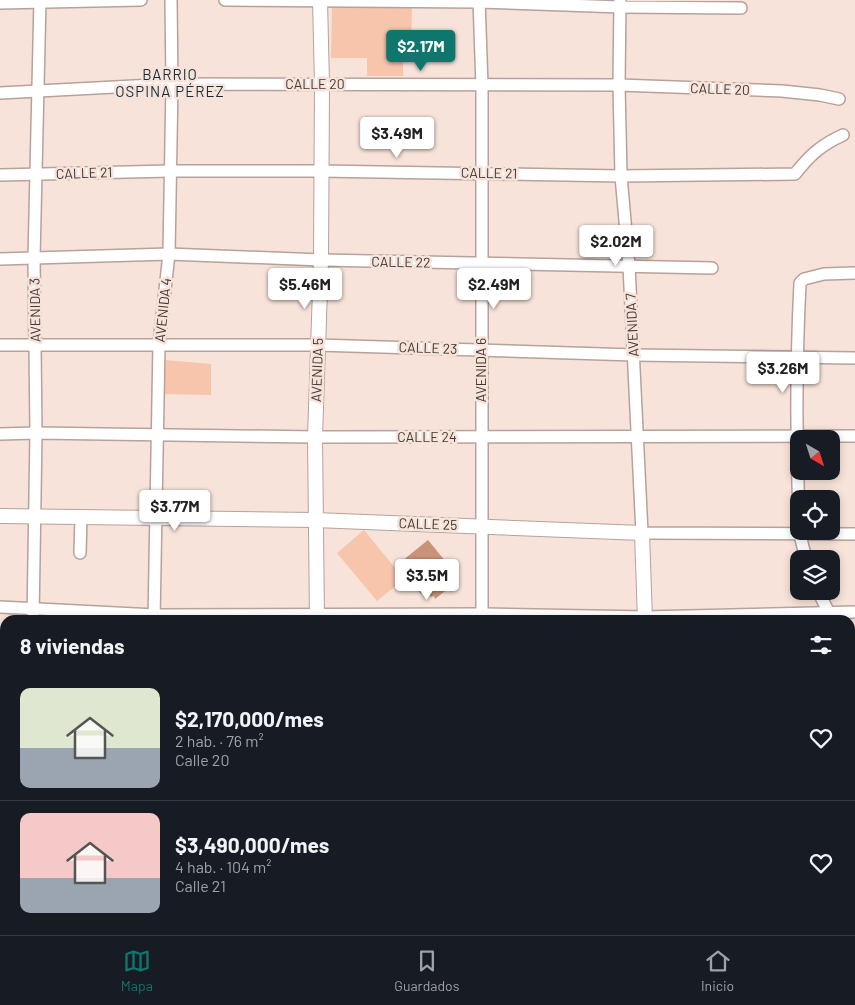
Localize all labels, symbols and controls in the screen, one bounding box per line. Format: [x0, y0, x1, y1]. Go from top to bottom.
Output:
pin: $2.17M [380, 30, 462, 72]
text: $2.17M [397, 36, 445, 55]
district label: BARRIO OSPINA PÉREZ [115, 65, 225, 100]
street label: CALLE 20 [285, 75, 345, 92]
street label: CALLE 20 [690, 79, 750, 98]
pin: $3.49M [356, 116, 438, 159]
text: $3.49M [371, 123, 423, 142]
street label: CALLE 21 [56, 163, 112, 182]
street label: CALLE 21 [461, 164, 517, 181]
pin: $2.02M [575, 224, 657, 267]
text: $2.02M [590, 231, 642, 250]
street label: CALLE 22 [371, 252, 431, 271]
pin: $5.46M [264, 268, 346, 310]
pin: $2.49M [453, 268, 535, 310]
text: $5.46M [279, 274, 331, 293]
text: $2.49M [468, 274, 520, 293]
street label: AVENIDA 4 [151, 277, 174, 343]
street label: AVENIDA 3 [25, 278, 44, 342]
street label: AVENIDA 7 [621, 292, 642, 357]
street label: AVENIDA 5 [307, 338, 326, 402]
street label: CALLE 23 [398, 338, 458, 357]
street label: AVENIDA 6 [472, 338, 489, 402]
pin: $3.26M [742, 352, 824, 394]
text: $3.26M [757, 358, 809, 377]
street label: CALLE 24 [397, 428, 457, 445]
north arrow [790, 430, 840, 480]
map controls [790, 430, 840, 600]
pin: $3.77M [134, 490, 216, 532]
button: locate [790, 490, 840, 540]
text: $3.77M [150, 496, 200, 515]
street label: CALLE 25 [398, 514, 458, 533]
button: layers [790, 550, 840, 600]
pin: $3.5M [392, 558, 462, 601]
text: $3.5M [406, 565, 448, 584]
icon: filters [807, 631, 835, 659]
text: 8 viviendas [20, 633, 125, 658]
text: $2,170,000/mes [175, 706, 324, 731]
icon: home [60, 708, 120, 768]
icon: heart [807, 724, 835, 752]
text: 2 hab. · 76 m² [175, 731, 264, 750]
text: Calle 20 [175, 750, 229, 769]
text: $3,490,000/mes [175, 832, 329, 857]
icon: home [60, 833, 120, 893]
icon: heart [807, 849, 835, 877]
text: 4 hab. · 104 m² [175, 857, 272, 876]
text: Calle 21 [175, 876, 226, 895]
tab: Mapa [121, 947, 153, 994]
tab: Guardados [394, 947, 459, 994]
tab: Inicio [701, 947, 734, 994]

